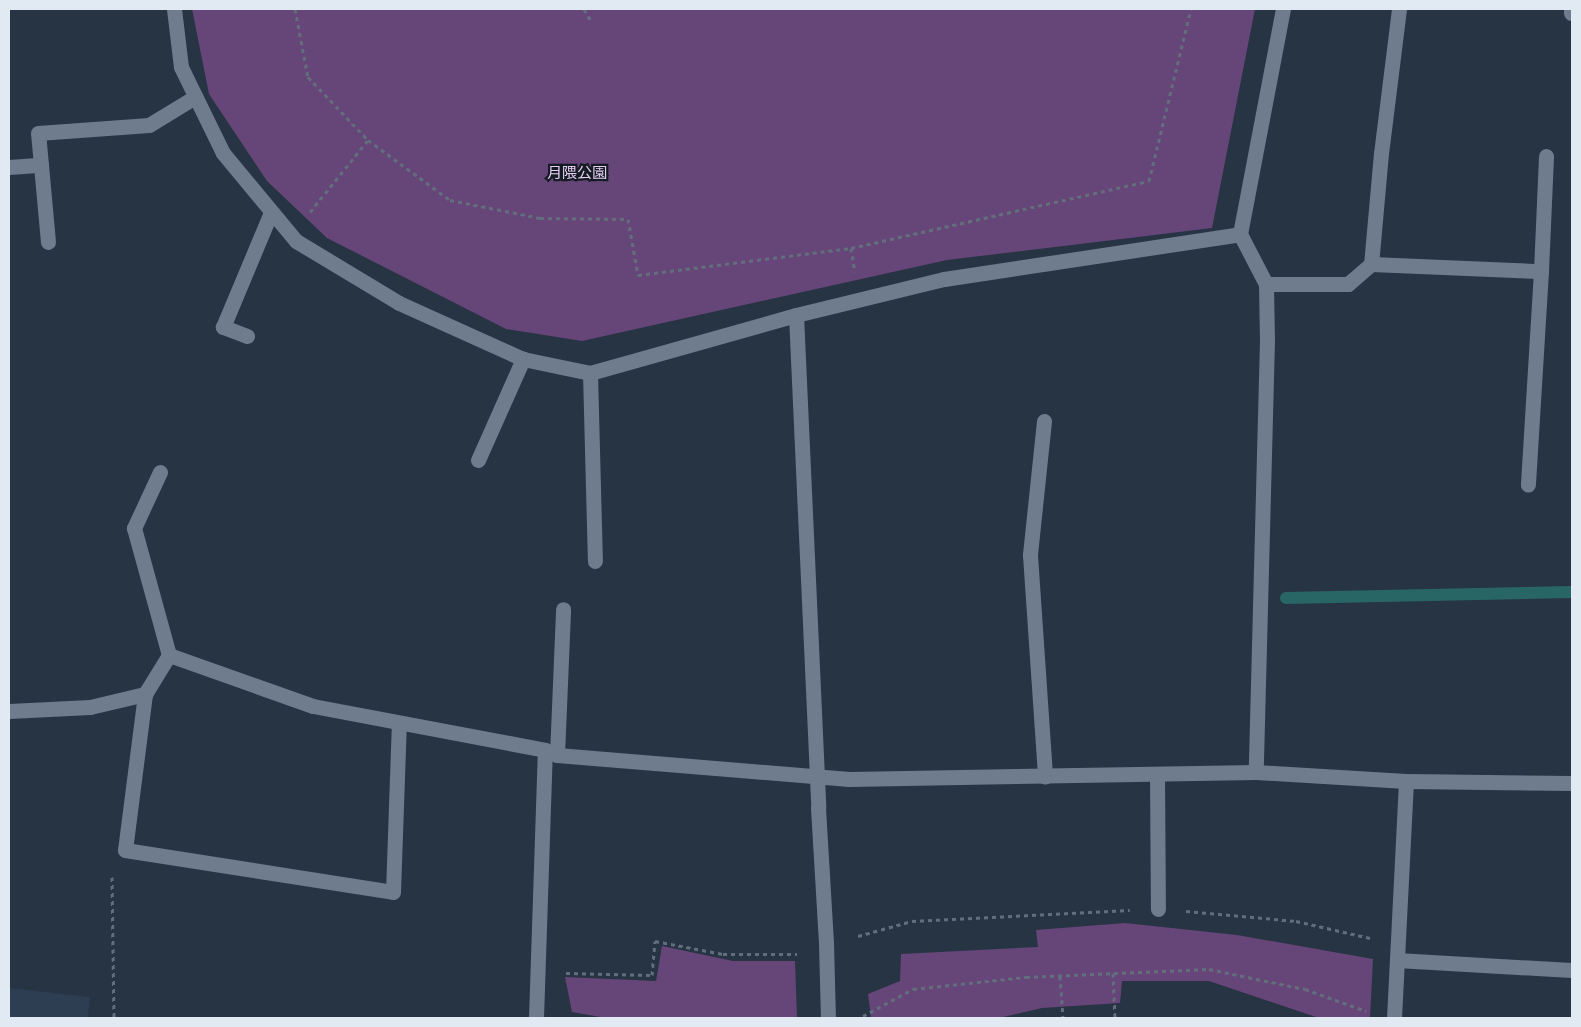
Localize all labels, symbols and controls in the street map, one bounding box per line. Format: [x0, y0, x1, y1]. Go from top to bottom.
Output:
park label: 月隈公園 [547, 164, 607, 182]

